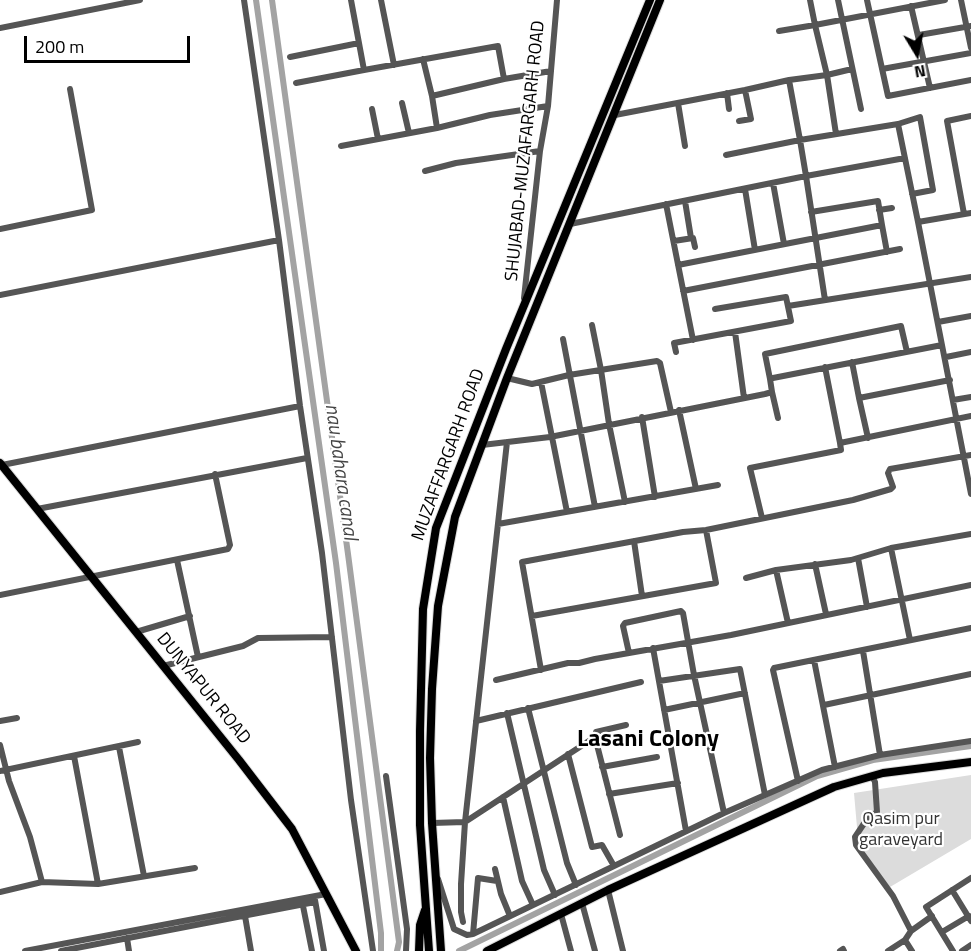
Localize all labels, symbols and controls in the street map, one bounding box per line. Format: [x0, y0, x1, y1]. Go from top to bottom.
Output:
street label: SHUJABAD-MUZAFARGARH ROAD [502, 20, 550, 282]
scale bar [27, 24, 194, 62]
north arrow [887, 24, 947, 84]
text: 200 m [35, 33, 84, 60]
text: N [913, 59, 928, 85]
street label: MUZAFFARGARH ROAD [408, 366, 490, 544]
water label: nau bahara canal [319, 403, 361, 541]
street label: DUNYAPUR ROAD [151, 629, 255, 749]
district label: Lasani Colony [577, 726, 719, 754]
park label: Qasim pur garaveyard [859, 809, 943, 852]

